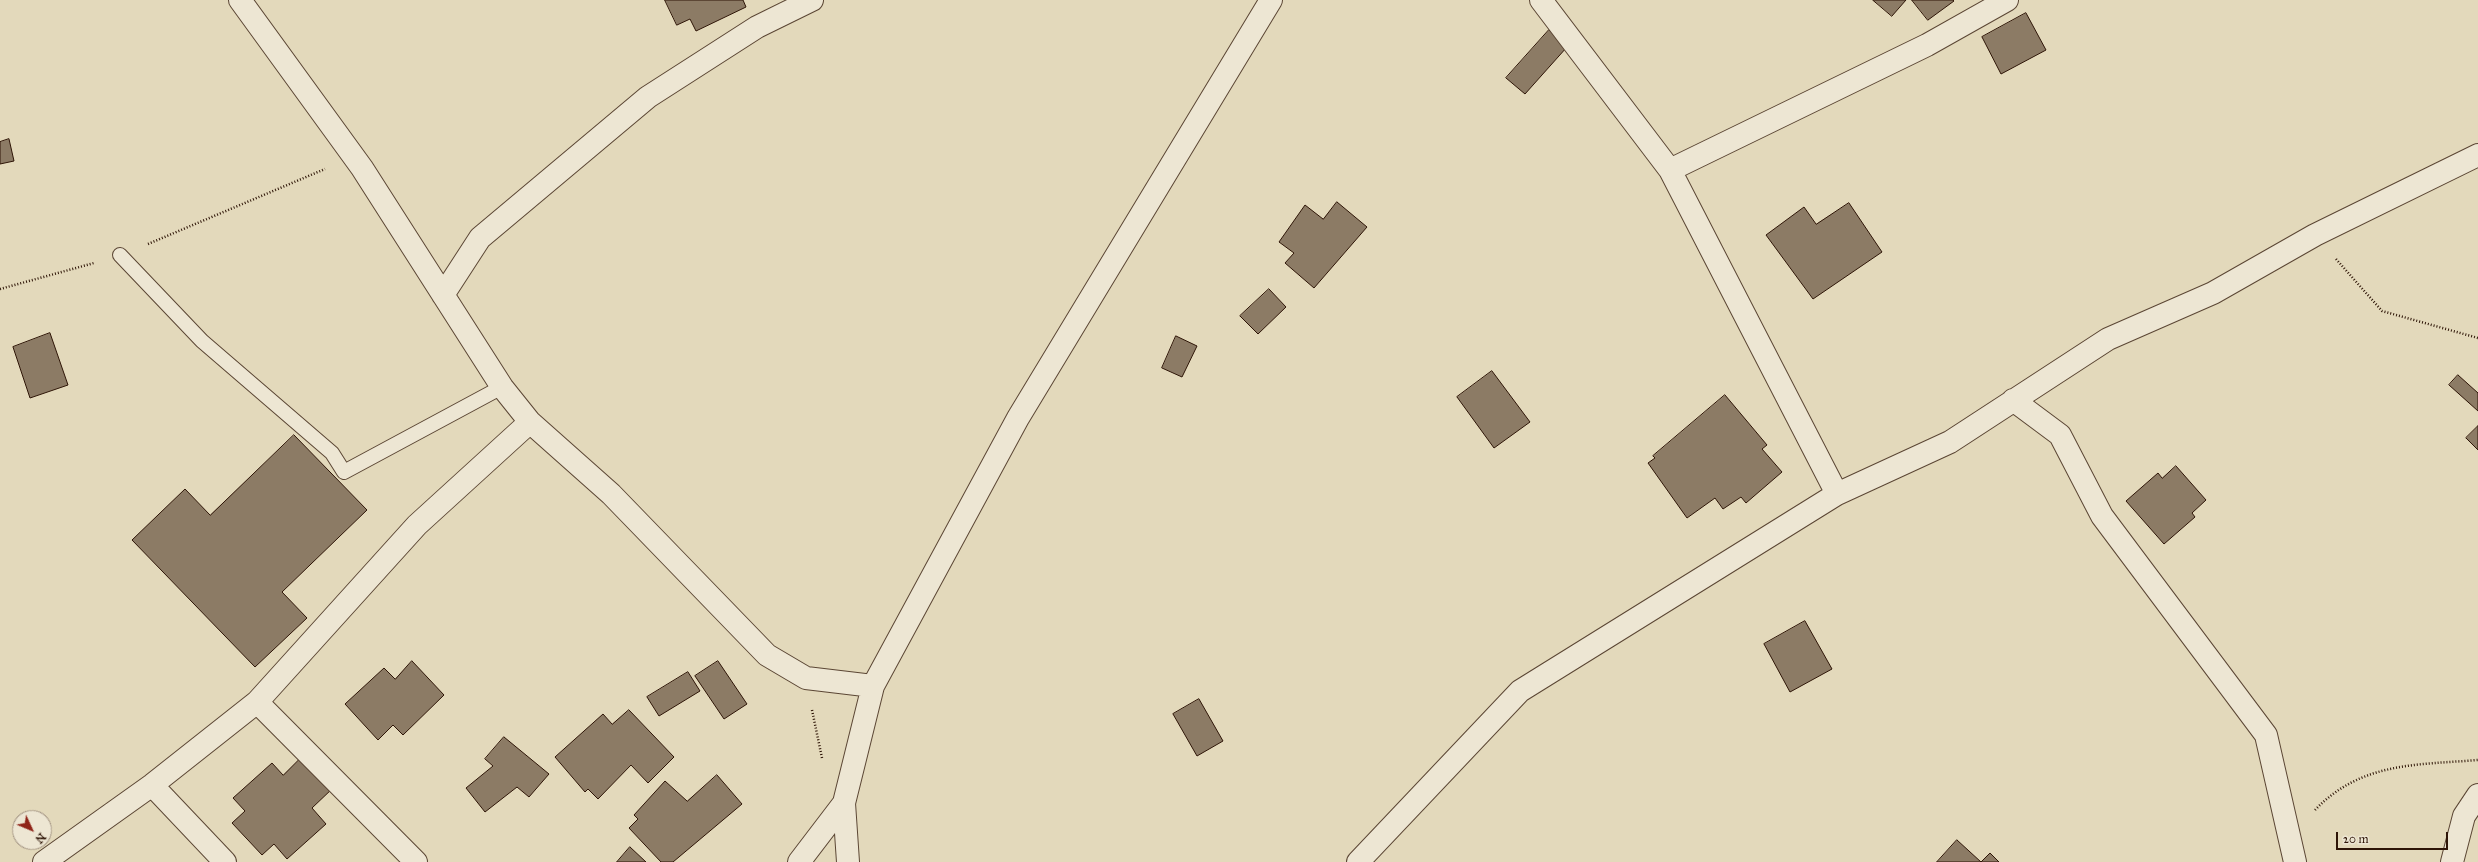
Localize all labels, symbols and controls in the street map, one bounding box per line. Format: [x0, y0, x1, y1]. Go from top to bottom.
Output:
north arrow [12, 810, 52, 850]
scale bar [2338, 824, 2450, 850]
text: N [32, 830, 48, 846]
text: 20 m [2343, 832, 2369, 846]

